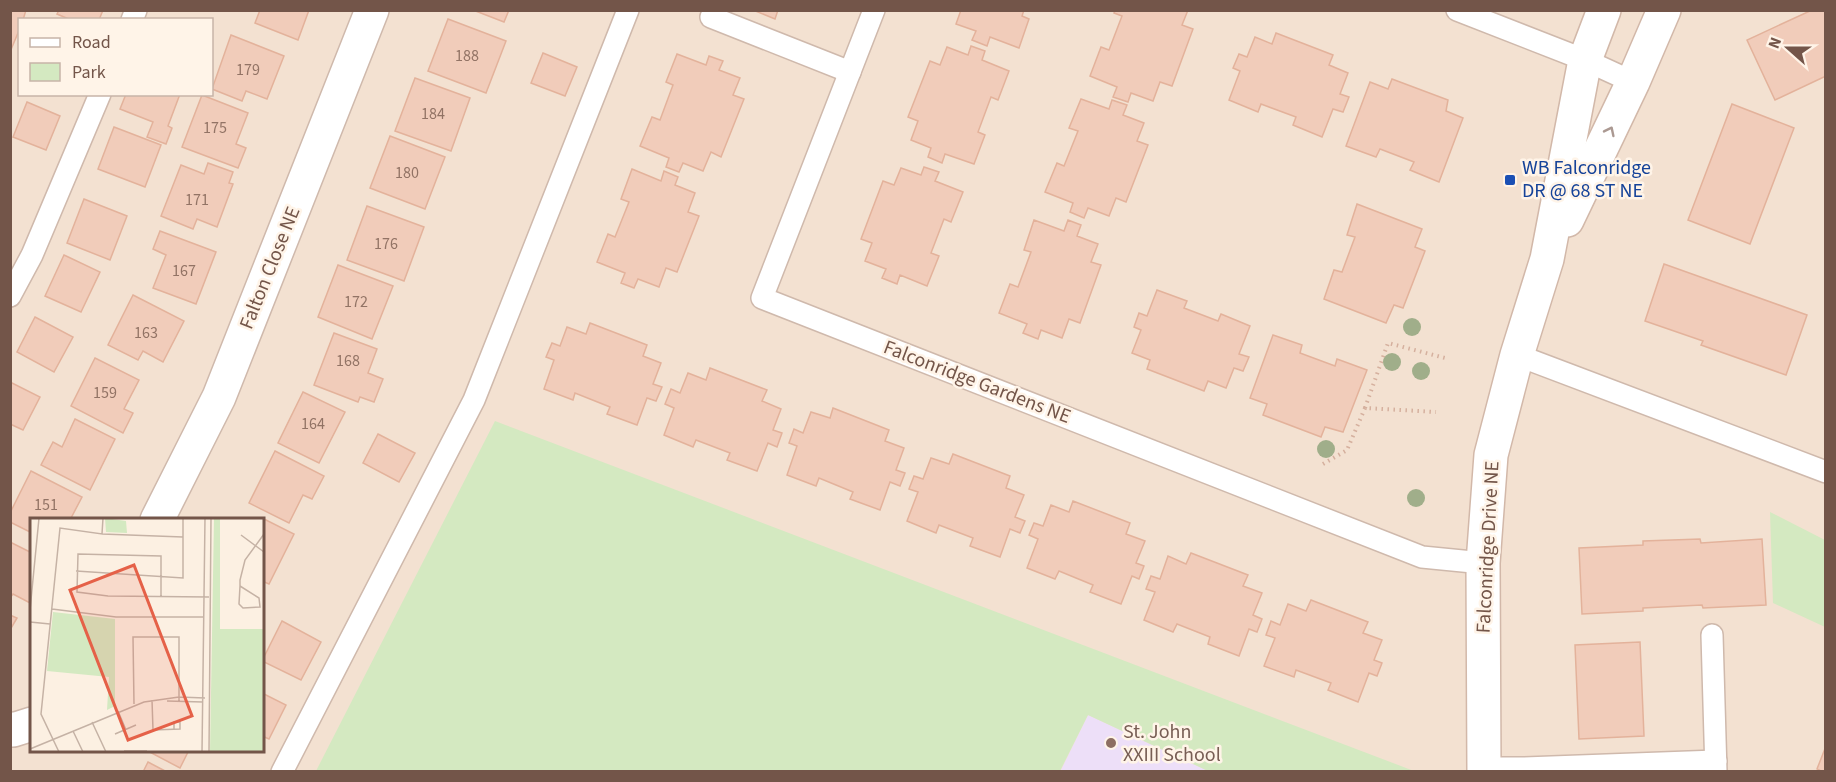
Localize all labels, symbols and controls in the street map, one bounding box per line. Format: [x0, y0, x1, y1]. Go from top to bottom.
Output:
legend [18, 18, 213, 96]
north arrow [1758, 18, 1818, 78]
text: Road [72, 30, 111, 55]
text: N [1763, 34, 1787, 52]
house number: 188 [455, 45, 479, 67]
house number: 179 [236, 59, 260, 81]
text: Park [72, 60, 106, 85]
house number: 184 [421, 103, 445, 125]
house number: 175 [203, 117, 227, 139]
one-way arrow [1602, 127, 1614, 138]
place label: WB Falconridge DR @ 68 ST NE [1522, 154, 1651, 205]
house number: 180 [395, 162, 419, 184]
marker: WB Falconridge DR @ 68 ST NE [1503, 173, 1517, 187]
house number: 171 [185, 189, 209, 211]
street label: Falton Close NE [233, 203, 307, 333]
house number: 176 [374, 233, 398, 255]
house number: 167 [172, 260, 196, 282]
house number: 172 [344, 291, 368, 313]
house number: 163 [134, 322, 158, 344]
street label: Falconridge Gardens NE [879, 333, 1075, 431]
house number: 168 [336, 350, 360, 372]
house number: 159 [93, 382, 117, 404]
house number: 164 [301, 413, 325, 435]
street label: Falconridge Drive NE [1470, 460, 1506, 634]
house number: 151 [34, 494, 58, 516]
inset map [30, 518, 264, 752]
place label: St. John XXIII School [1123, 718, 1221, 769]
marker: St. John XXIII School [1104, 736, 1118, 750]

